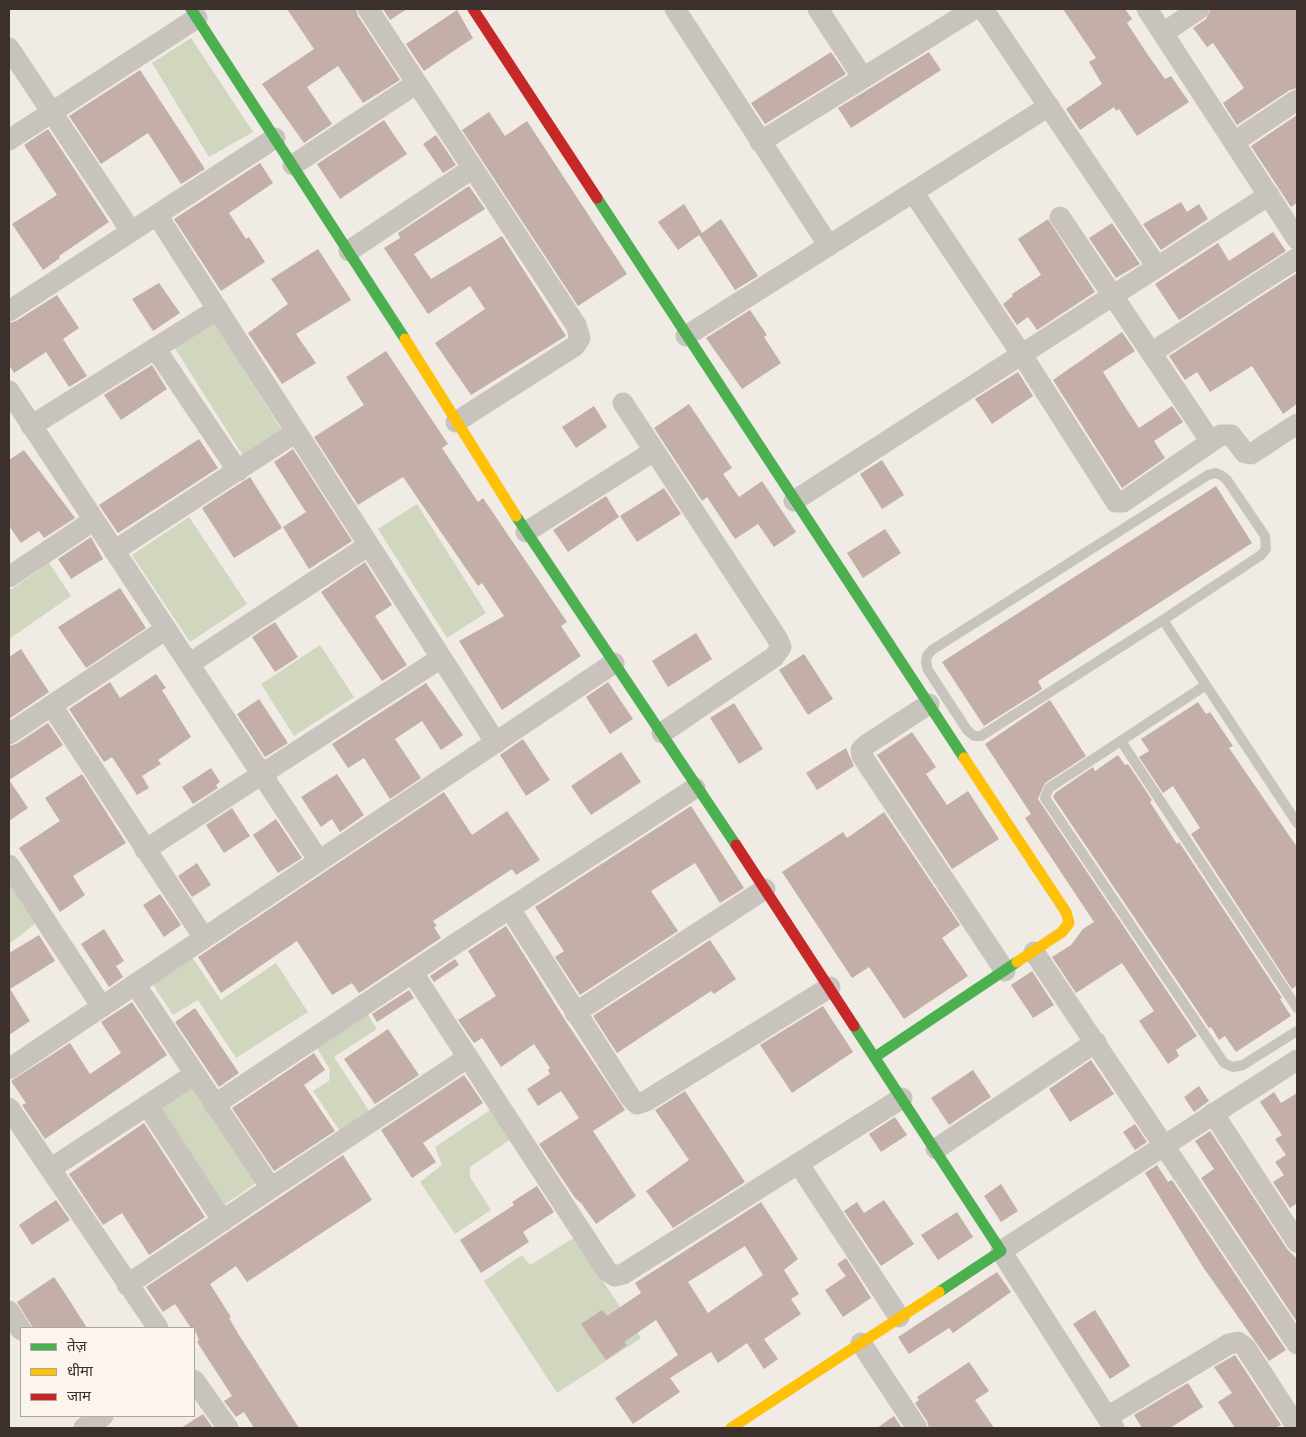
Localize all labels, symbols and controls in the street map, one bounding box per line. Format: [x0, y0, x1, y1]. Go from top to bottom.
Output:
legend [20, 1327, 195, 1417]
text: तेज़ [67, 1337, 87, 1355]
text: धीमा [67, 1362, 93, 1380]
text: जाम [67, 1387, 91, 1405]

